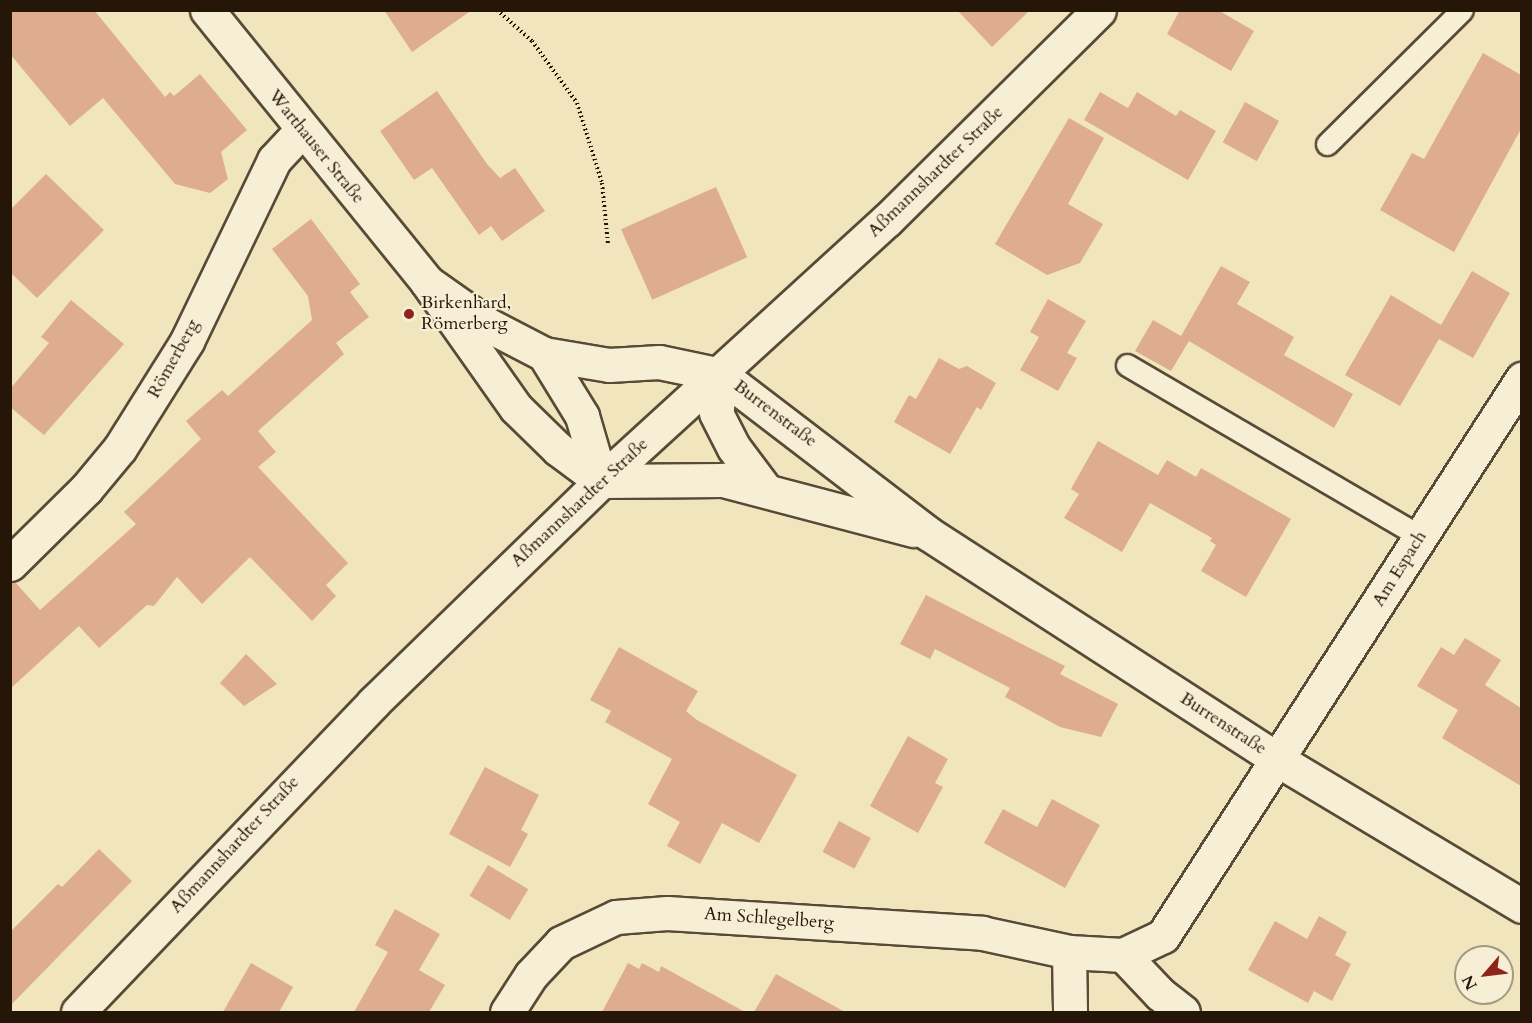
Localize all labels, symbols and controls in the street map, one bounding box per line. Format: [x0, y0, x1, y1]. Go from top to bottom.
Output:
street label: Warthauser Straße [263, 85, 369, 209]
street label: Aßmannshardter Straße [864, 102, 1008, 242]
place label: Birkenhard, Römerberg [421, 293, 511, 336]
marker: Birkenhard, Römerberg [402, 307, 416, 321]
street label: Römerberg [144, 316, 204, 402]
street label: Burrenstraße [729, 376, 821, 452]
street label: Aßmannshardter Straße [507, 434, 653, 572]
street label: Am Espach [1368, 527, 1432, 611]
street label: Burrenstraße [1176, 688, 1270, 760]
street label: Aßmannshardter Straße [166, 772, 304, 918]
street label: Am Schlegelberg [703, 904, 835, 934]
north arrow [1454, 945, 1514, 1005]
text: N [1457, 971, 1483, 994]

